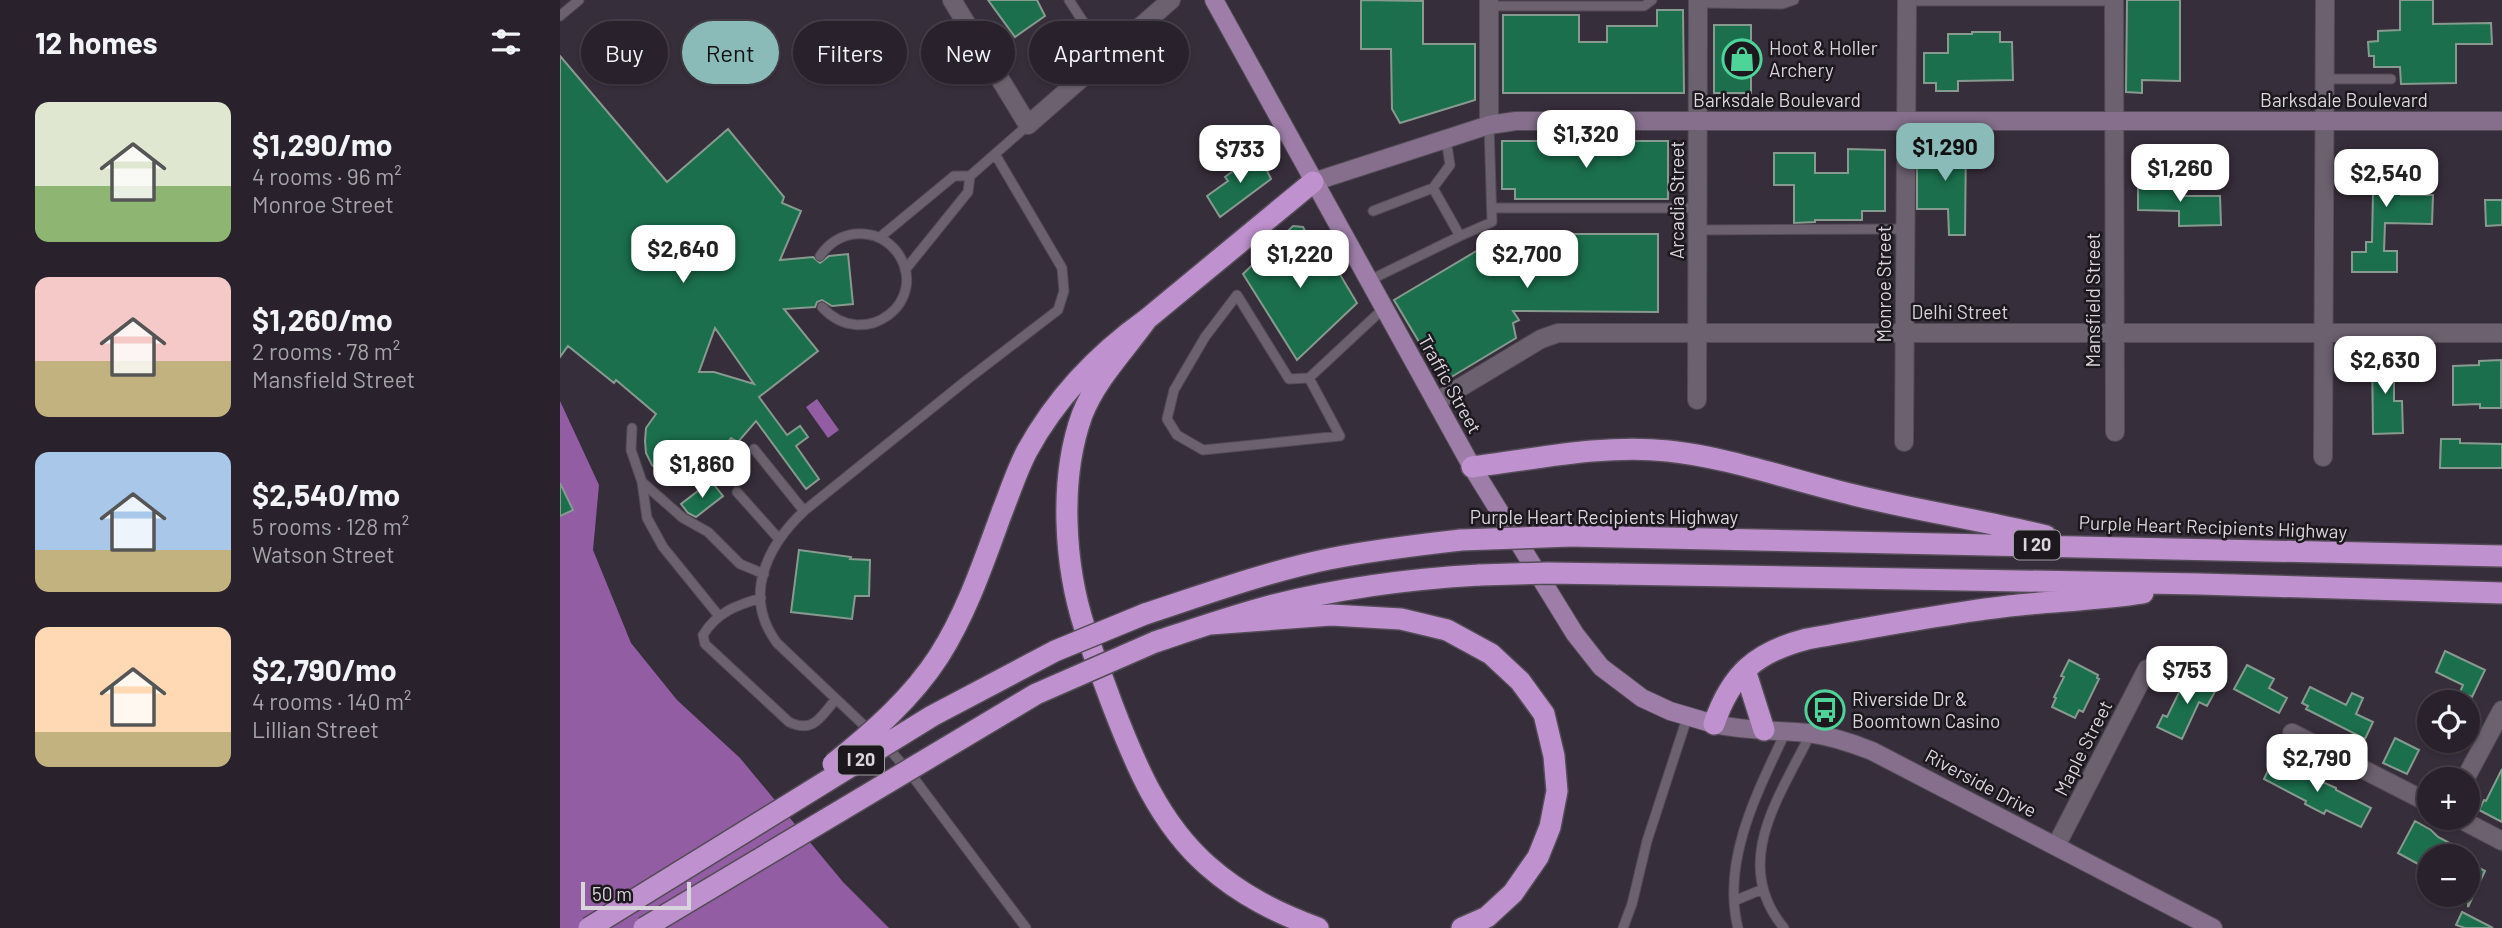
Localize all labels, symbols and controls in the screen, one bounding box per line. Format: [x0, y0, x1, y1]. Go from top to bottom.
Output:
chip: Buy [581, 21, 668, 84]
chip: Rent [682, 21, 779, 84]
chip: Filters [793, 21, 907, 84]
chip: New [921, 21, 1015, 84]
chip: Apartment [1029, 21, 1189, 84]
icon: filters [487, 23, 525, 61]
text: 12 homes [35, 24, 158, 60]
place label: Hoot & Holler Archery [1769, 36, 1878, 81]
shop icon: Hoot & Holler Archery [1721, 38, 1763, 80]
street label: Barksdale Boulevard [1693, 88, 1861, 111]
street label: Barksdale Boulevard [2260, 88, 2428, 111]
pin: $1,320 [1529, 110, 1643, 170]
text: $1,320 [1553, 119, 1619, 147]
pin: $1,290 [1888, 124, 2002, 183]
pin: $733 [1199, 125, 1281, 185]
text: $1,290/mo [252, 126, 393, 162]
icon: home [91, 130, 175, 214]
text: $1,290 [1912, 132, 1978, 160]
text: $733 [1215, 134, 1265, 162]
street label: Arcadia Street [1665, 141, 1688, 259]
pin: $1,260 [2123, 144, 2237, 204]
pin: $2,540 [2329, 150, 2443, 209]
text: $1,260 [2147, 153, 2213, 181]
text: $2,540 [2350, 158, 2422, 186]
text: 4 rooms · 96 m² [252, 162, 402, 190]
text: Monroe Street [252, 190, 394, 218]
street label: Monroe Street [1872, 225, 1895, 343]
pin: $2,640 [626, 226, 740, 285]
pin: $1,220 [1243, 230, 1357, 290]
pin: $2,700 [1470, 230, 1584, 290]
street label: Mansfield Street [2081, 233, 2104, 367]
text: $2,640 [647, 234, 719, 262]
text: $1,220 [1267, 239, 1333, 267]
text: $2,700 [1492, 239, 1562, 267]
street label: Delhi Street [1911, 300, 2009, 323]
text: $1,260/mo [252, 301, 393, 337]
icon: home [91, 305, 175, 389]
street label: Traffic Street [1414, 330, 1487, 437]
pin: $2,630 [2328, 336, 2442, 396]
text: 2 rooms · 78 m² [252, 337, 400, 365]
text: $2,630 [2350, 345, 2420, 373]
text: Mansfield Street [252, 365, 415, 393]
pin: $1,860 [645, 440, 759, 500]
text: $1,860 [669, 449, 735, 477]
text: $2,540/mo [252, 476, 400, 512]
icon: home [91, 480, 175, 564]
street label: Purple Heart Recipients Highway [1470, 505, 1739, 528]
street label: Purple Heart Recipients Highway [2078, 510, 2348, 543]
text: 5 rooms · 128 m² [252, 512, 409, 540]
road number: I 20 [2014, 530, 2060, 560]
text: Watson Street [252, 540, 395, 568]
pin: $753 [2146, 646, 2228, 706]
text: $2,790/mo [252, 651, 397, 687]
icon: home [91, 655, 175, 739]
text: $753 [2162, 655, 2212, 683]
text: 4 rooms · 140 m² [252, 687, 412, 715]
place label: Riverside Dr & Boomtown Casino [1852, 687, 2000, 732]
bus stop icon: Riverside Dr & Boomtown Casino [1804, 689, 1846, 731]
map controls [2417, 690, 2480, 907]
button: locate [2417, 690, 2480, 753]
street label: Maple Street [2049, 696, 2116, 799]
text: Lillian Street [252, 715, 379, 743]
pin: $2,790 [2260, 734, 2374, 794]
text: $2,790 [2283, 743, 2351, 771]
street label: Riverside Drive [1922, 744, 2041, 822]
road number: I 20 [838, 746, 884, 774]
button: + [2417, 767, 2480, 830]
button: − [2417, 844, 2480, 907]
scale bar [581, 879, 691, 911]
text: 50 m [592, 882, 632, 905]

